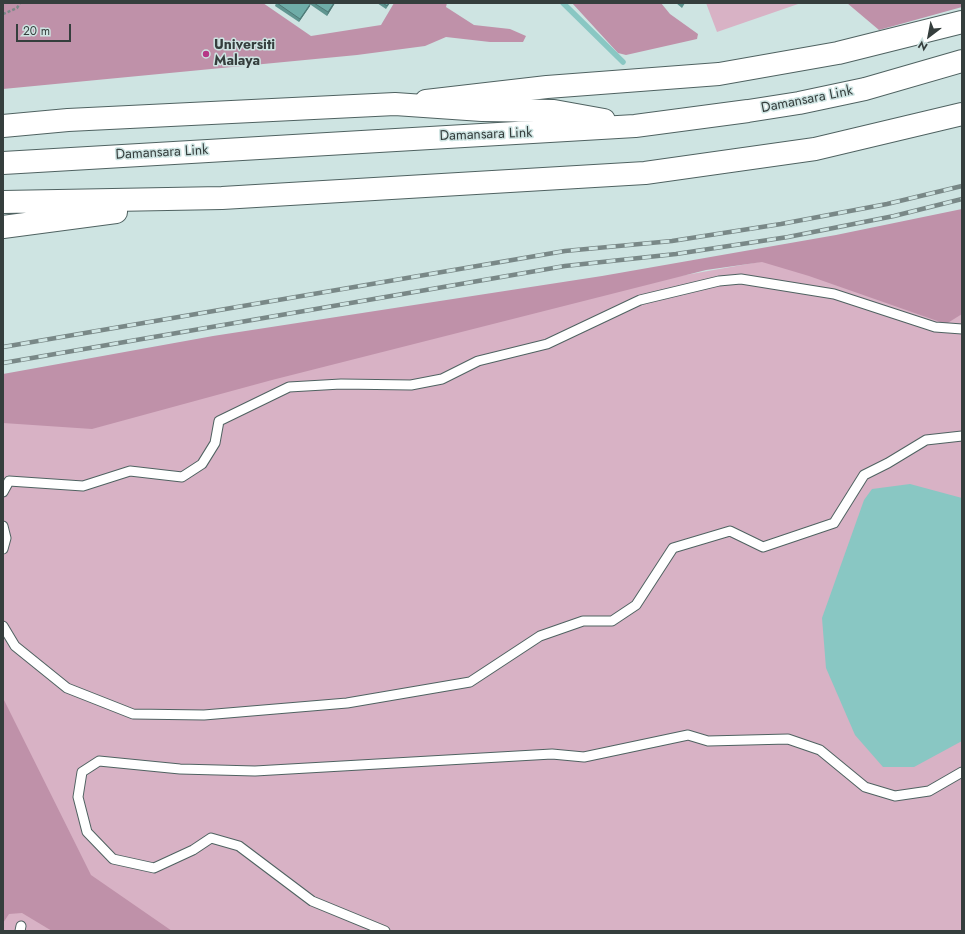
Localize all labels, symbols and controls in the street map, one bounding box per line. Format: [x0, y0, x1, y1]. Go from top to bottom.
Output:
scale bar [18, 16, 73, 42]
north arrow [909, 16, 949, 56]
text: 20 m [23, 22, 50, 40]
text: N [915, 37, 931, 55]
place label: Universiti Malaya [214, 38, 275, 70]
marker: Universiti Malaya [201, 49, 211, 59]
street label: Damansara Link [760, 83, 854, 117]
street label: Damansara Link [439, 125, 533, 145]
street label: Damansara Link [115, 142, 209, 164]

